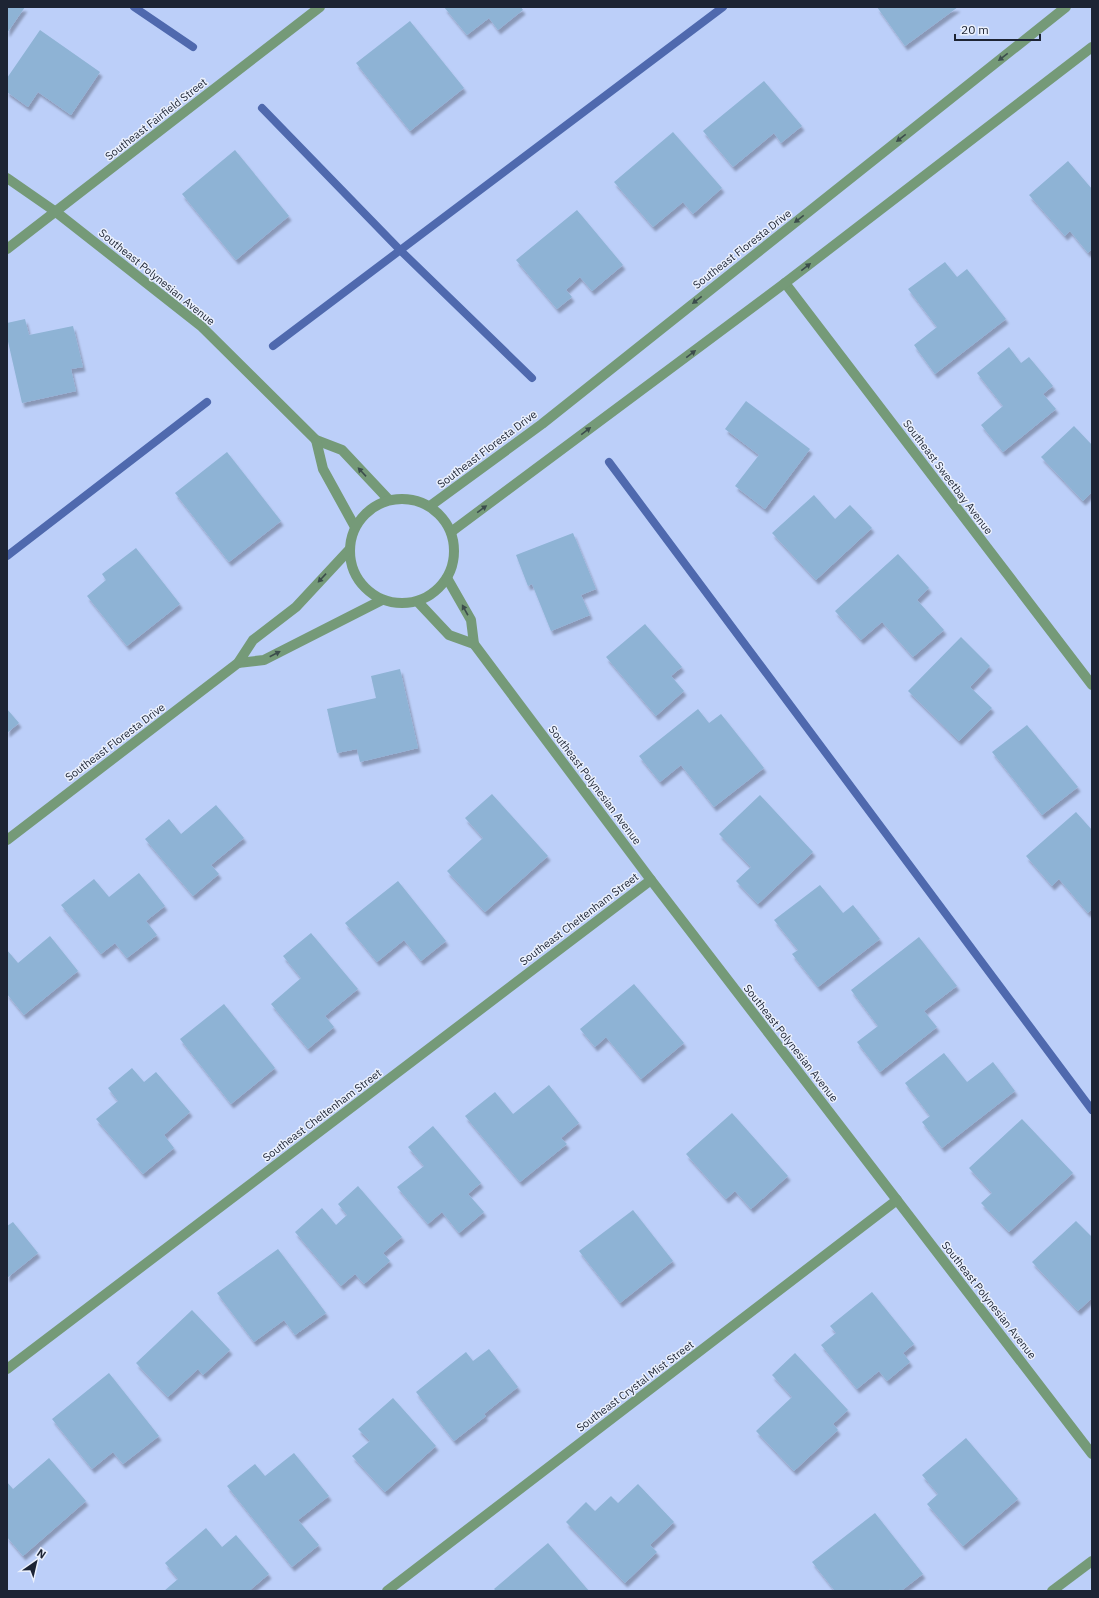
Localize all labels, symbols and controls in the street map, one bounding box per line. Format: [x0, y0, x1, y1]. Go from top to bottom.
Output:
scale bar [955, 16, 1040, 42]
text: 20 m [961, 22, 989, 37]
one-way arrow [997, 53, 1008, 62]
street label: Southeast Fairfield Street [102, 75, 210, 163]
one-way arrow [895, 134, 906, 143]
street label: Southeast Floresta Drive [690, 206, 794, 292]
one-way arrow [794, 215, 804, 224]
street label: Southeast Polynesian Avenue [96, 226, 218, 328]
one-way arrow [801, 263, 812, 272]
one-way arrow [692, 296, 703, 304]
one-way arrow [685, 349, 696, 358]
street label: Southeast Floresta Drive [434, 407, 540, 491]
street label: Southeast Sweetbay Avenue [900, 417, 996, 537]
one-way arrow [581, 427, 592, 435]
one-way arrow [358, 467, 367, 477]
one-way arrow [477, 505, 487, 513]
one-way arrow [318, 573, 327, 584]
one-way arrow [461, 604, 468, 616]
one-way arrow [270, 651, 281, 657]
street label: Southeast Floresta Drive [62, 700, 168, 784]
street label: Southeast Polynesian Avenue [546, 723, 644, 847]
street label: Southeast Cheltenham Street [517, 870, 641, 968]
street label: Southeast Polynesian Avenue [741, 981, 841, 1105]
street label: Southeast Cheltenham Street [260, 1066, 384, 1164]
street label: Southeast Polynesian Avenue [939, 1238, 1039, 1362]
street label: Southeast Crystal Mist Street [574, 1337, 696, 1435]
north arrow [16, 1542, 56, 1582]
text: N [34, 1546, 49, 1562]

